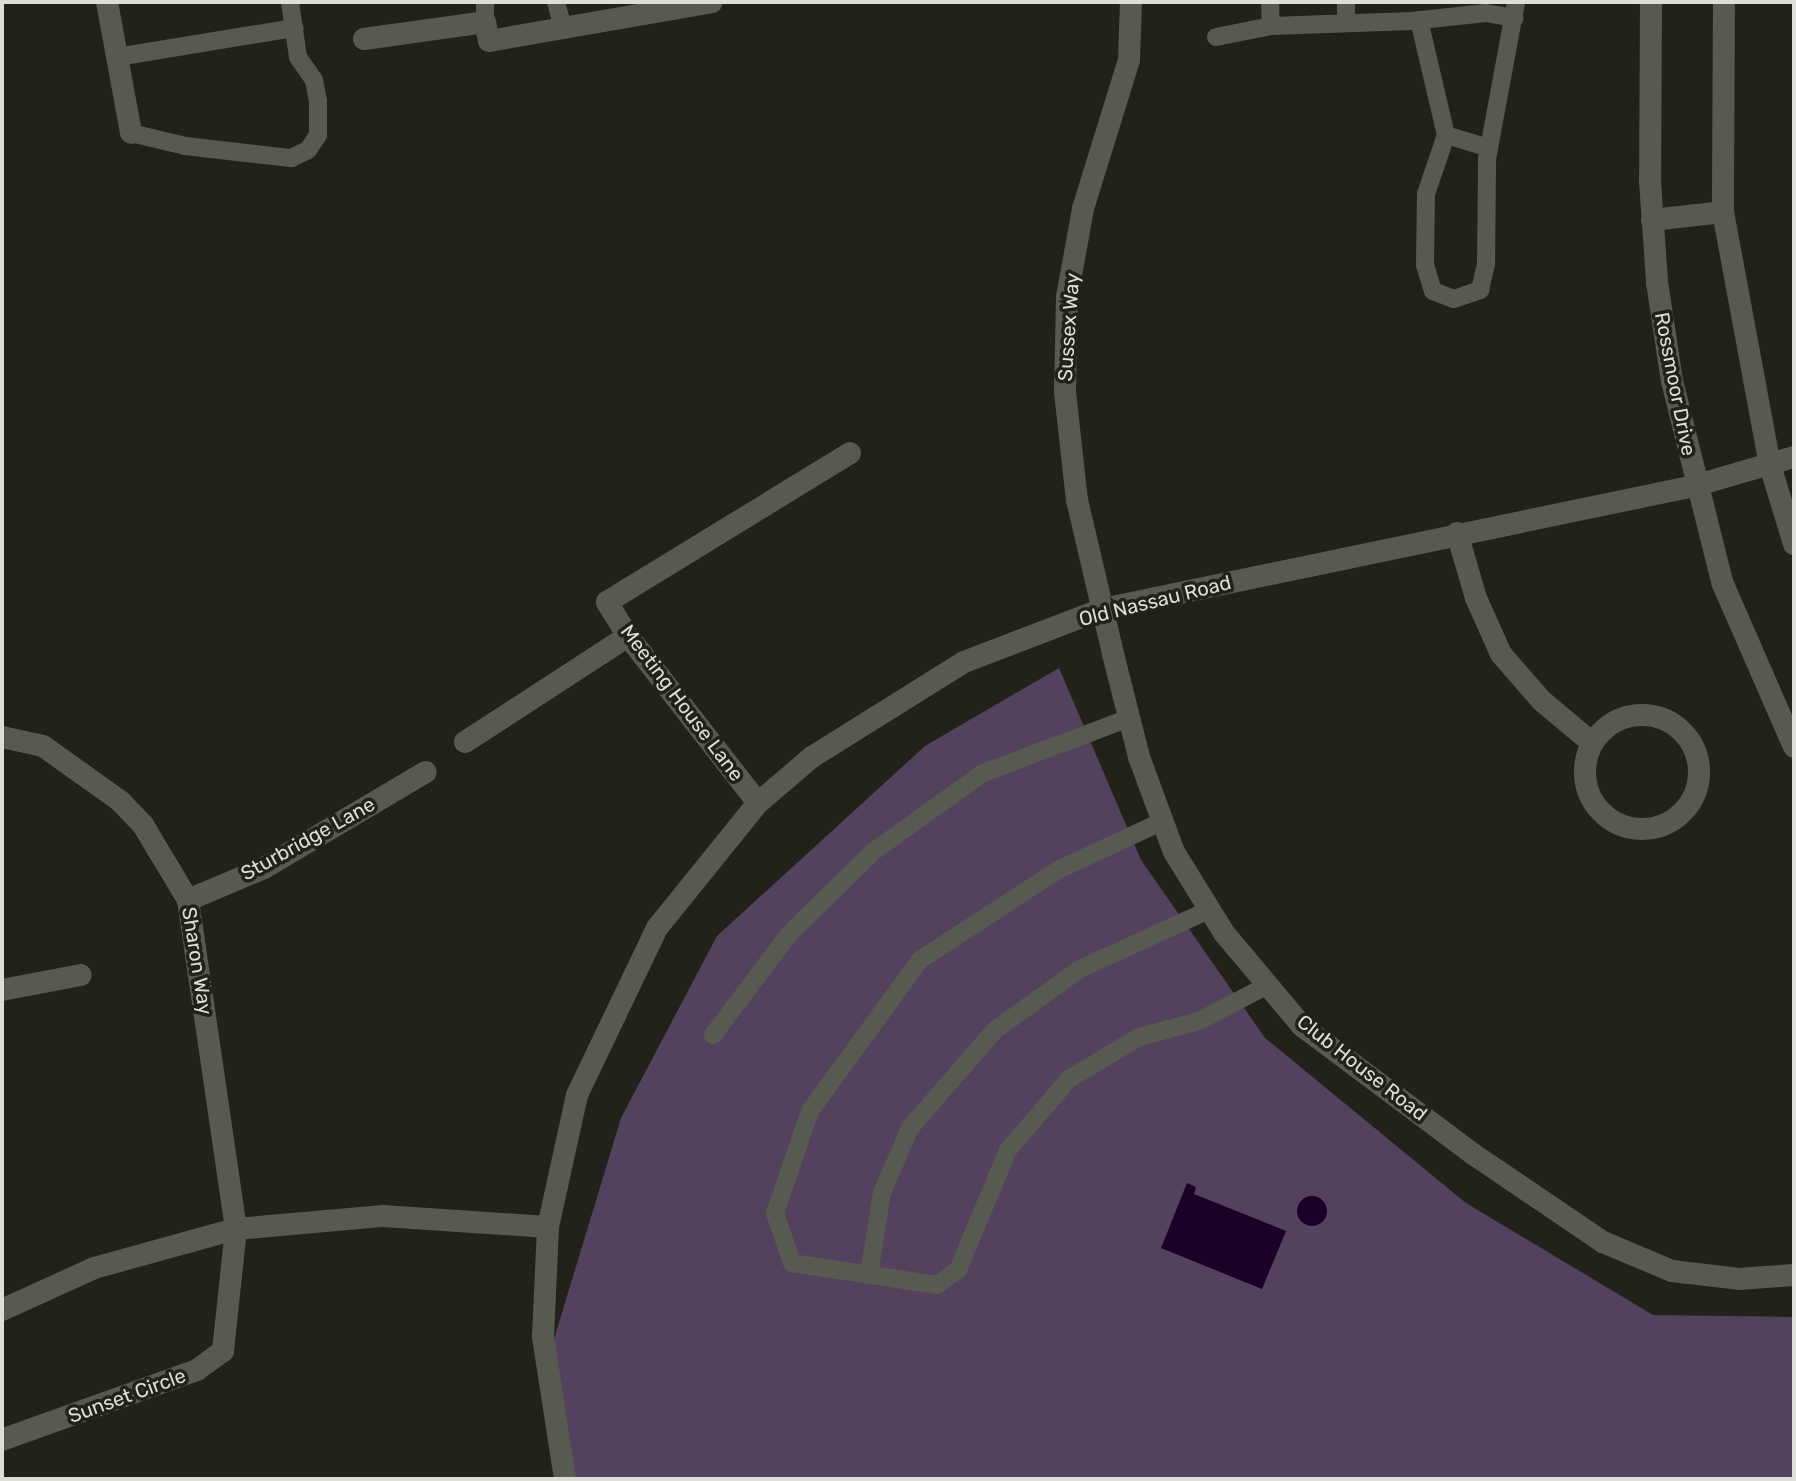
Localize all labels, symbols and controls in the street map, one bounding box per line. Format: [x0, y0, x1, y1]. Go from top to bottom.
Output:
street label: Sussex Way [1053, 272, 1085, 382]
street label: Rossmoor Drive [1649, 310, 1701, 458]
street label: Old Nassau Road [1076, 570, 1234, 632]
street label: Meeting House Lane [615, 620, 749, 786]
street label: Sturbridge Lane [237, 792, 379, 886]
street label: Sharon Way [177, 905, 217, 1017]
street label: Club House Road [1292, 1010, 1432, 1126]
street label: Sunset Circle [65, 1364, 189, 1428]

